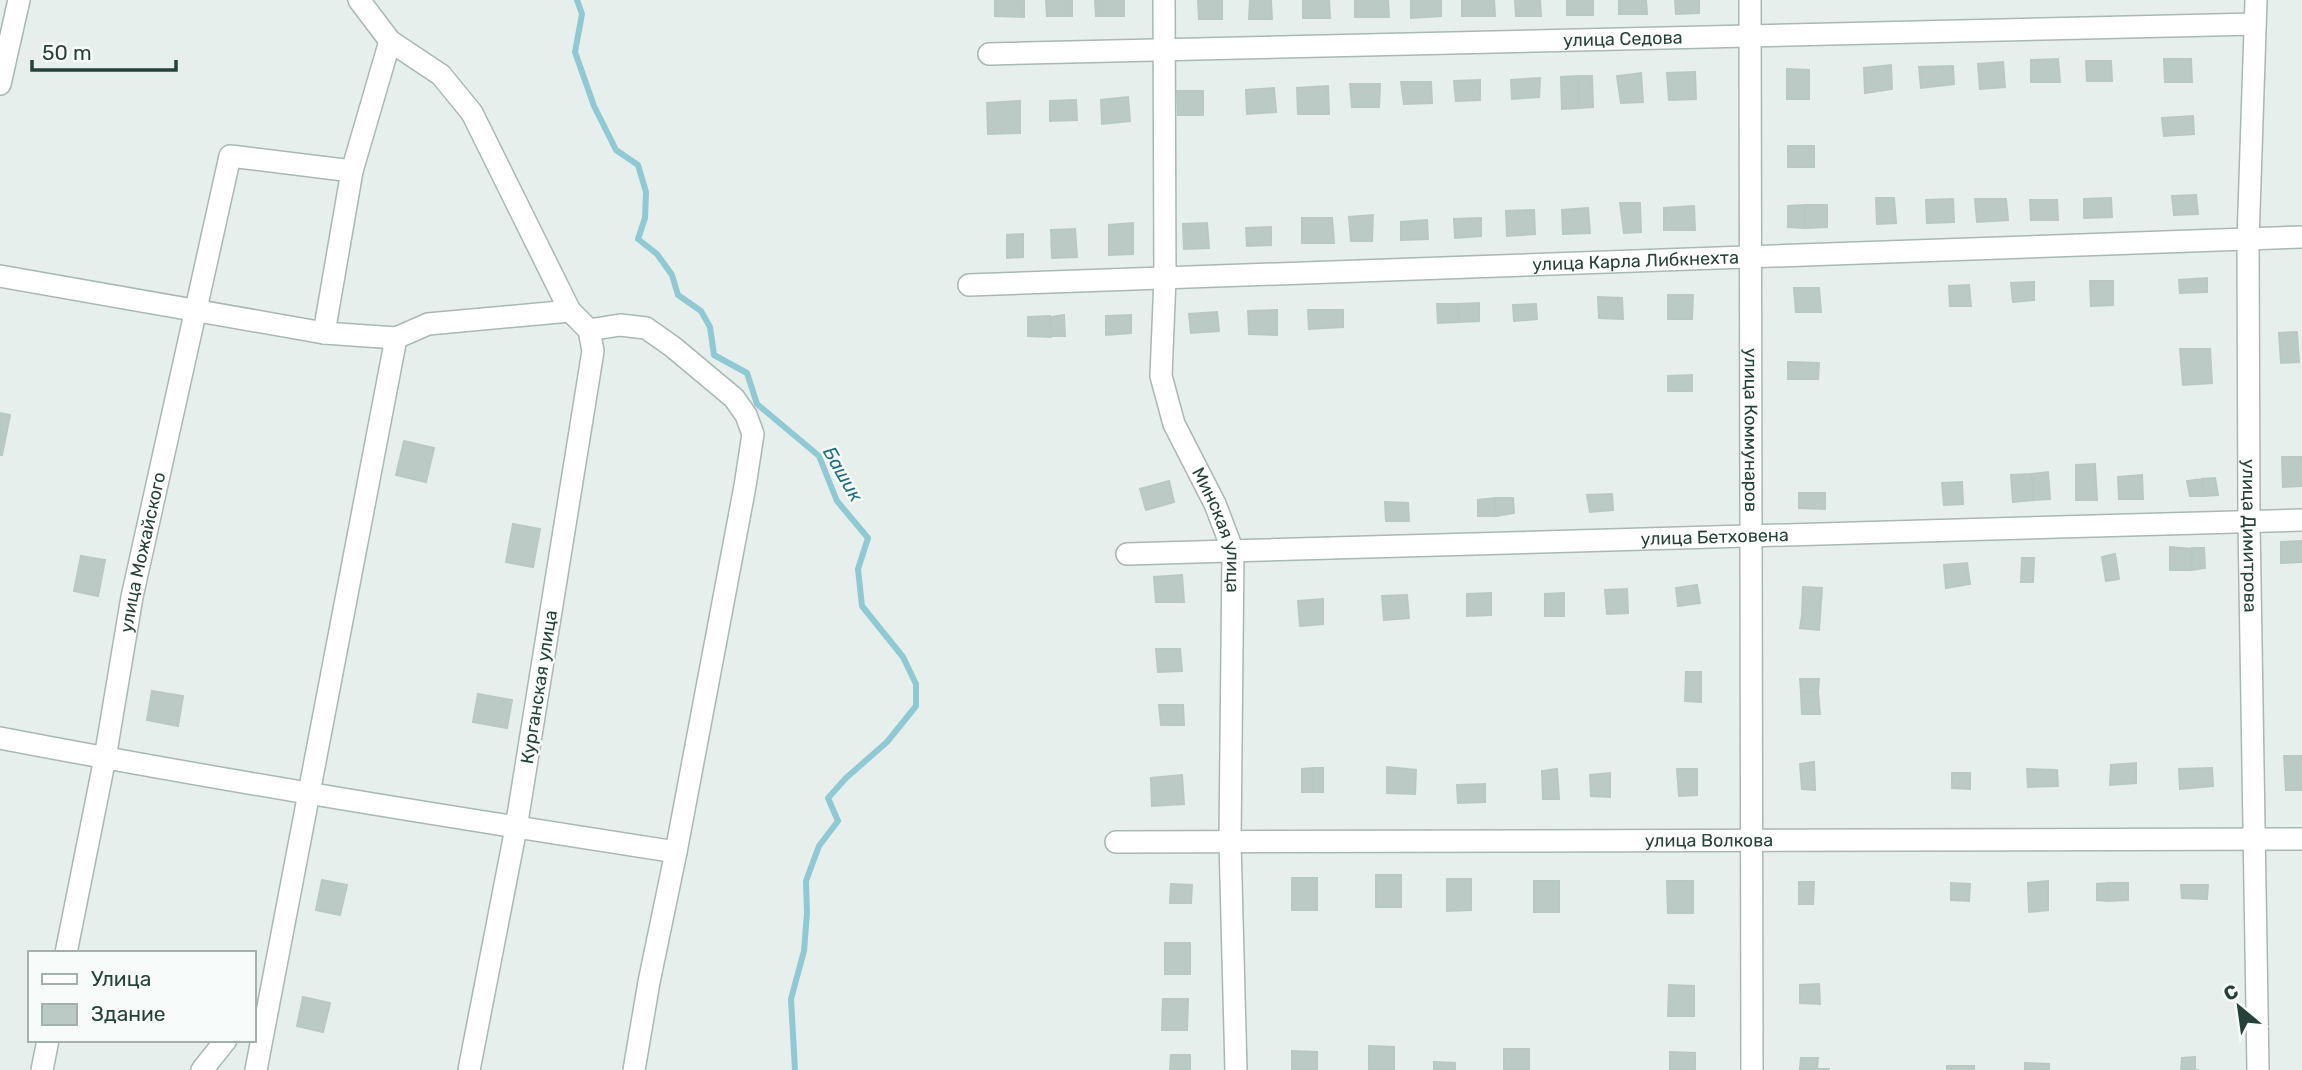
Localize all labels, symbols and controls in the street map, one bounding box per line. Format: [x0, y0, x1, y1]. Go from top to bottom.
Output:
street label: улица Седова [1563, 27, 1683, 51]
scale bar [32, 28, 175, 72]
text: 50 m [42, 40, 92, 65]
street label: улица Карла Либкнехта [1532, 246, 1739, 276]
street label: улица Коммунаров [1740, 348, 1762, 512]
water label: Башик [818, 442, 868, 506]
street label: улица Димитрова [2238, 459, 2261, 613]
street label: Минская улица [1187, 464, 1244, 593]
street label: улица Можайского [115, 470, 170, 634]
street label: улица Бетховена [1640, 524, 1789, 550]
street label: Курганская улица [516, 609, 562, 765]
street label: улица Волкова [1645, 829, 1773, 852]
legend [28, 951, 256, 1042]
text: Улица [91, 966, 151, 991]
north arrow [2204, 972, 2274, 1042]
text: С [2220, 979, 2242, 1006]
text: Здание [91, 1001, 166, 1026]

